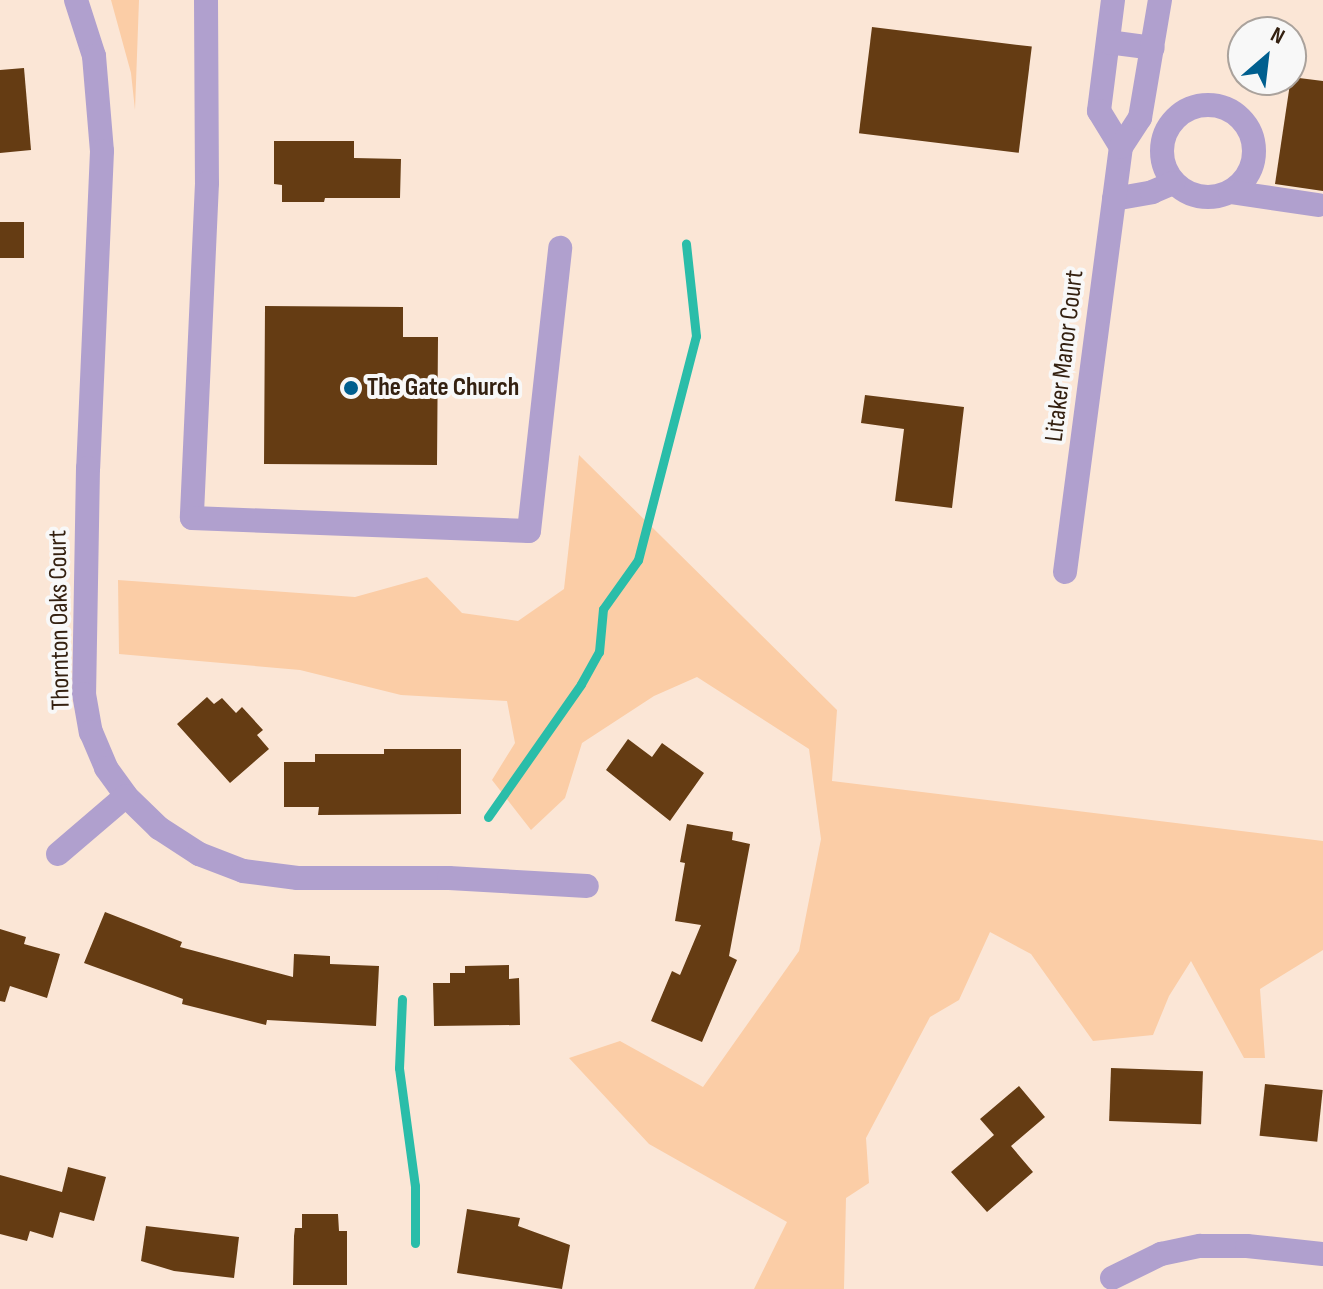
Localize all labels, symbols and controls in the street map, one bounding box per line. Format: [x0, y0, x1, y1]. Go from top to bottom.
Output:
north arrow [1227, 16, 1307, 96]
text: N [1266, 21, 1289, 51]
street label: Litaker Manor Court [1039, 268, 1091, 444]
place label: The Gate Church [367, 372, 519, 404]
marker: The Gate Church [342, 379, 360, 397]
street label: Thornton Oaks Court [43, 530, 77, 710]

